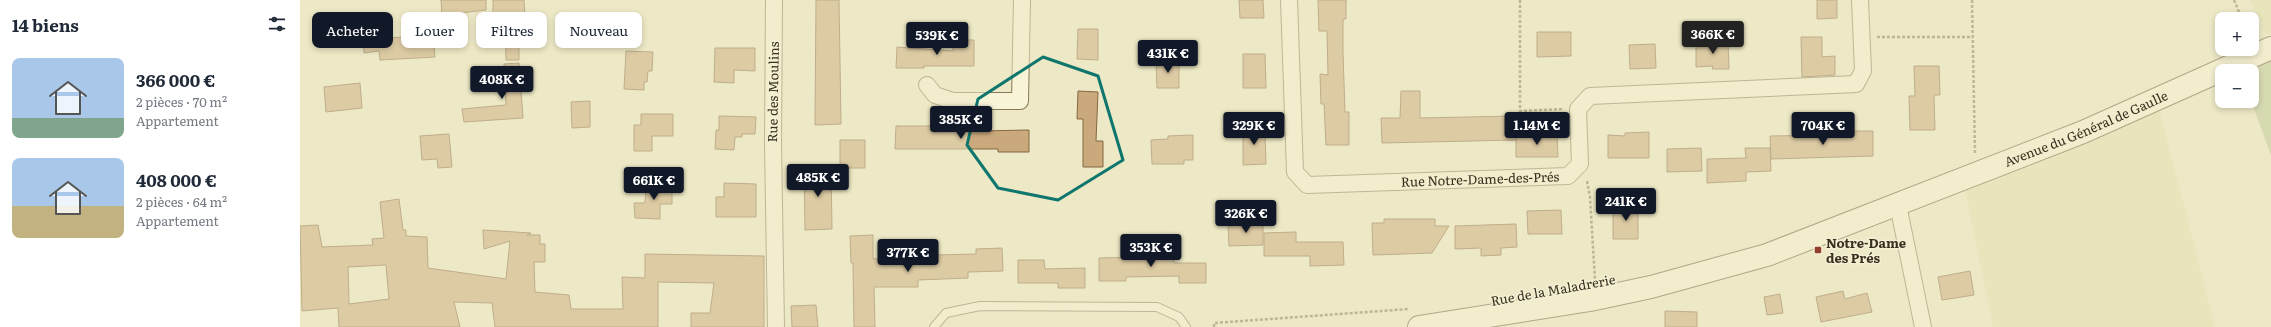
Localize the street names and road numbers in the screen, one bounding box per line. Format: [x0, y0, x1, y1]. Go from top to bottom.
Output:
street label: Rue des Moulins [762, 41, 783, 143]
street label: Avenue du Général de Gaulle [2001, 85, 2171, 171]
street label: Rue Notre-Dame-des-Prés [1401, 166, 1560, 191]
street label: Rue de la Maladrerie [1489, 269, 1617, 310]

